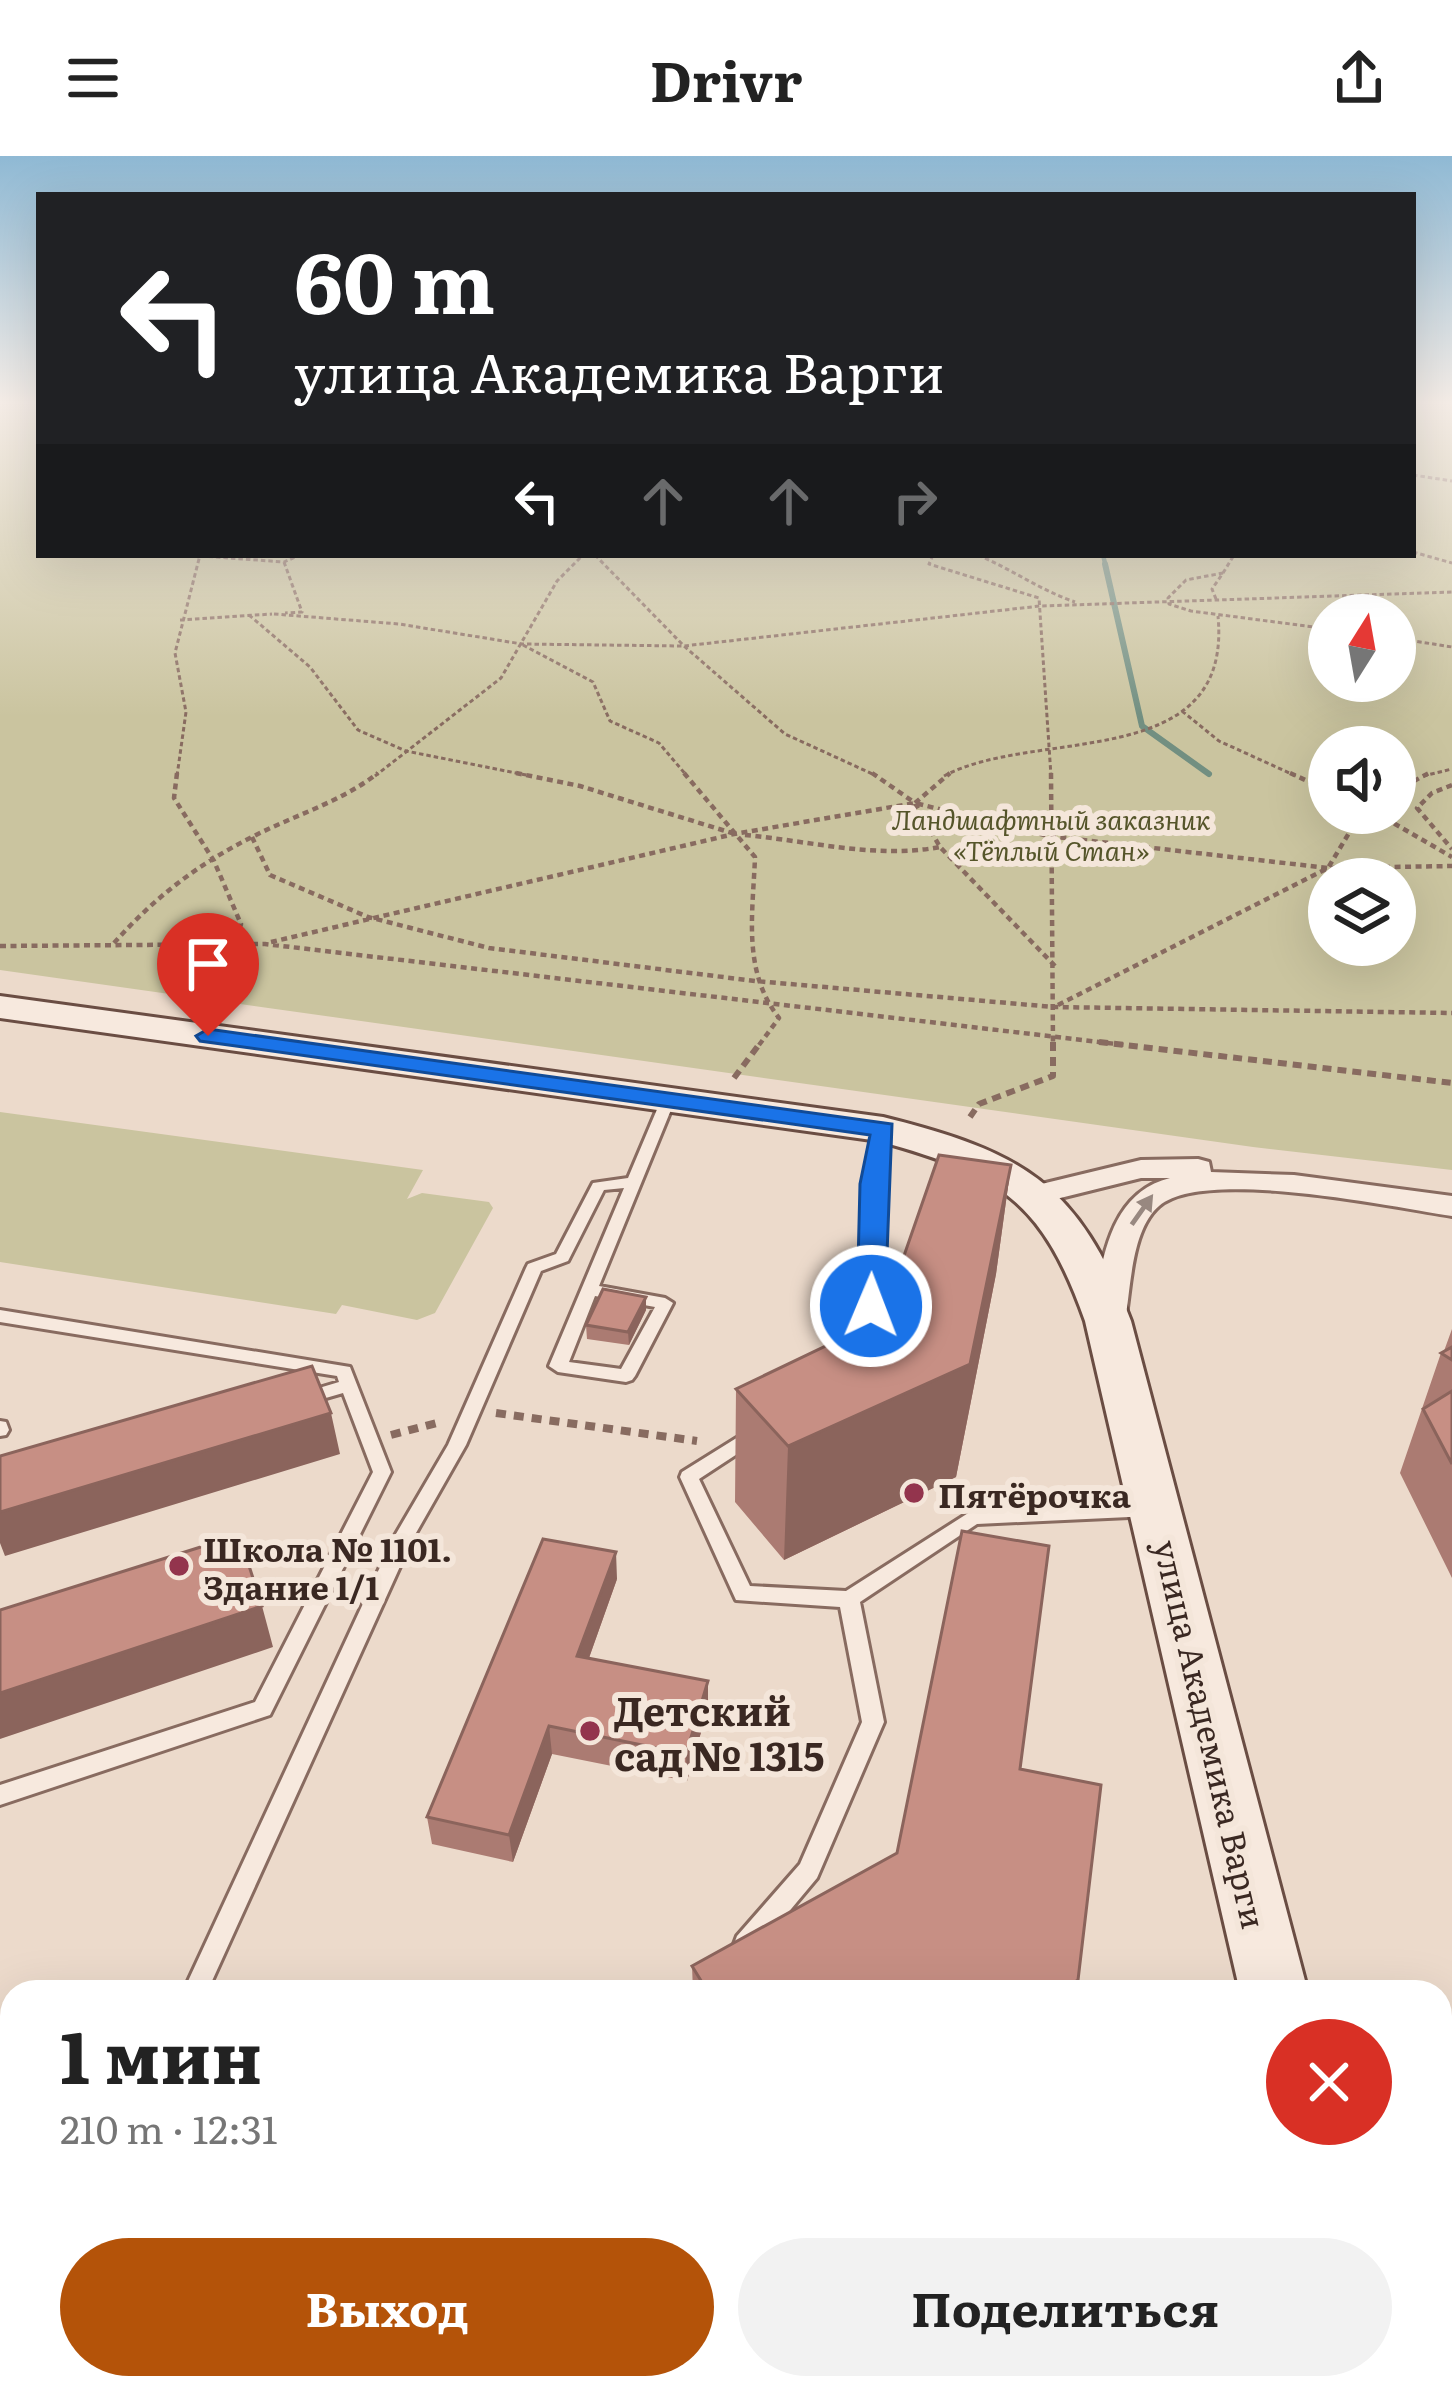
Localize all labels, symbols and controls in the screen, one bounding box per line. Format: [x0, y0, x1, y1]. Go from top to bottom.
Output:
text: Drivr [650, 38, 802, 119]
icon: menu [60, 45, 126, 111]
icon: share [1326, 45, 1392, 111]
text: 60 m [294, 215, 495, 340]
icon: left [96, 240, 252, 396]
text: улица Академика Варги [294, 329, 945, 410]
icon: left [504, 468, 570, 534]
icon: ahead [630, 468, 696, 534]
icon: ahead [756, 468, 822, 534]
icon: right [882, 468, 948, 534]
north arrow [1308, 594, 1416, 702]
map controls [1308, 594, 1416, 966]
button: sound [1308, 726, 1416, 834]
park label: Ландшафтный заказник «Тёплый Стан» [892, 798, 1211, 869]
button: layers [1308, 858, 1416, 966]
pin [157, 913, 259, 1036]
icon: arrive [175, 931, 241, 997]
one-way arrow [1130, 1194, 1153, 1226]
position arrow [808, 1243, 934, 1369]
place label: Пятёрочка [938, 1469, 1132, 1518]
marker: Пятёрочка [901, 1480, 927, 1506]
place label: Школа № 1101. Здание 1/1 [203, 1523, 452, 1610]
street label: улица Академика Варги [1143, 1535, 1281, 1933]
marker: Школа № 1101. Здание 1/1 [166, 1553, 192, 1579]
place label: Детский сад № 1315 [614, 1680, 824, 1783]
marker: Детский сад № 1315 [577, 1718, 603, 1744]
text: 1 мин [60, 1999, 262, 2106]
button: close [1266, 2019, 1392, 2145]
text: 210 m · 12:31 [60, 2098, 278, 2156]
button: Выход [60, 2238, 714, 2376]
button: Поделиться [738, 2238, 1392, 2376]

